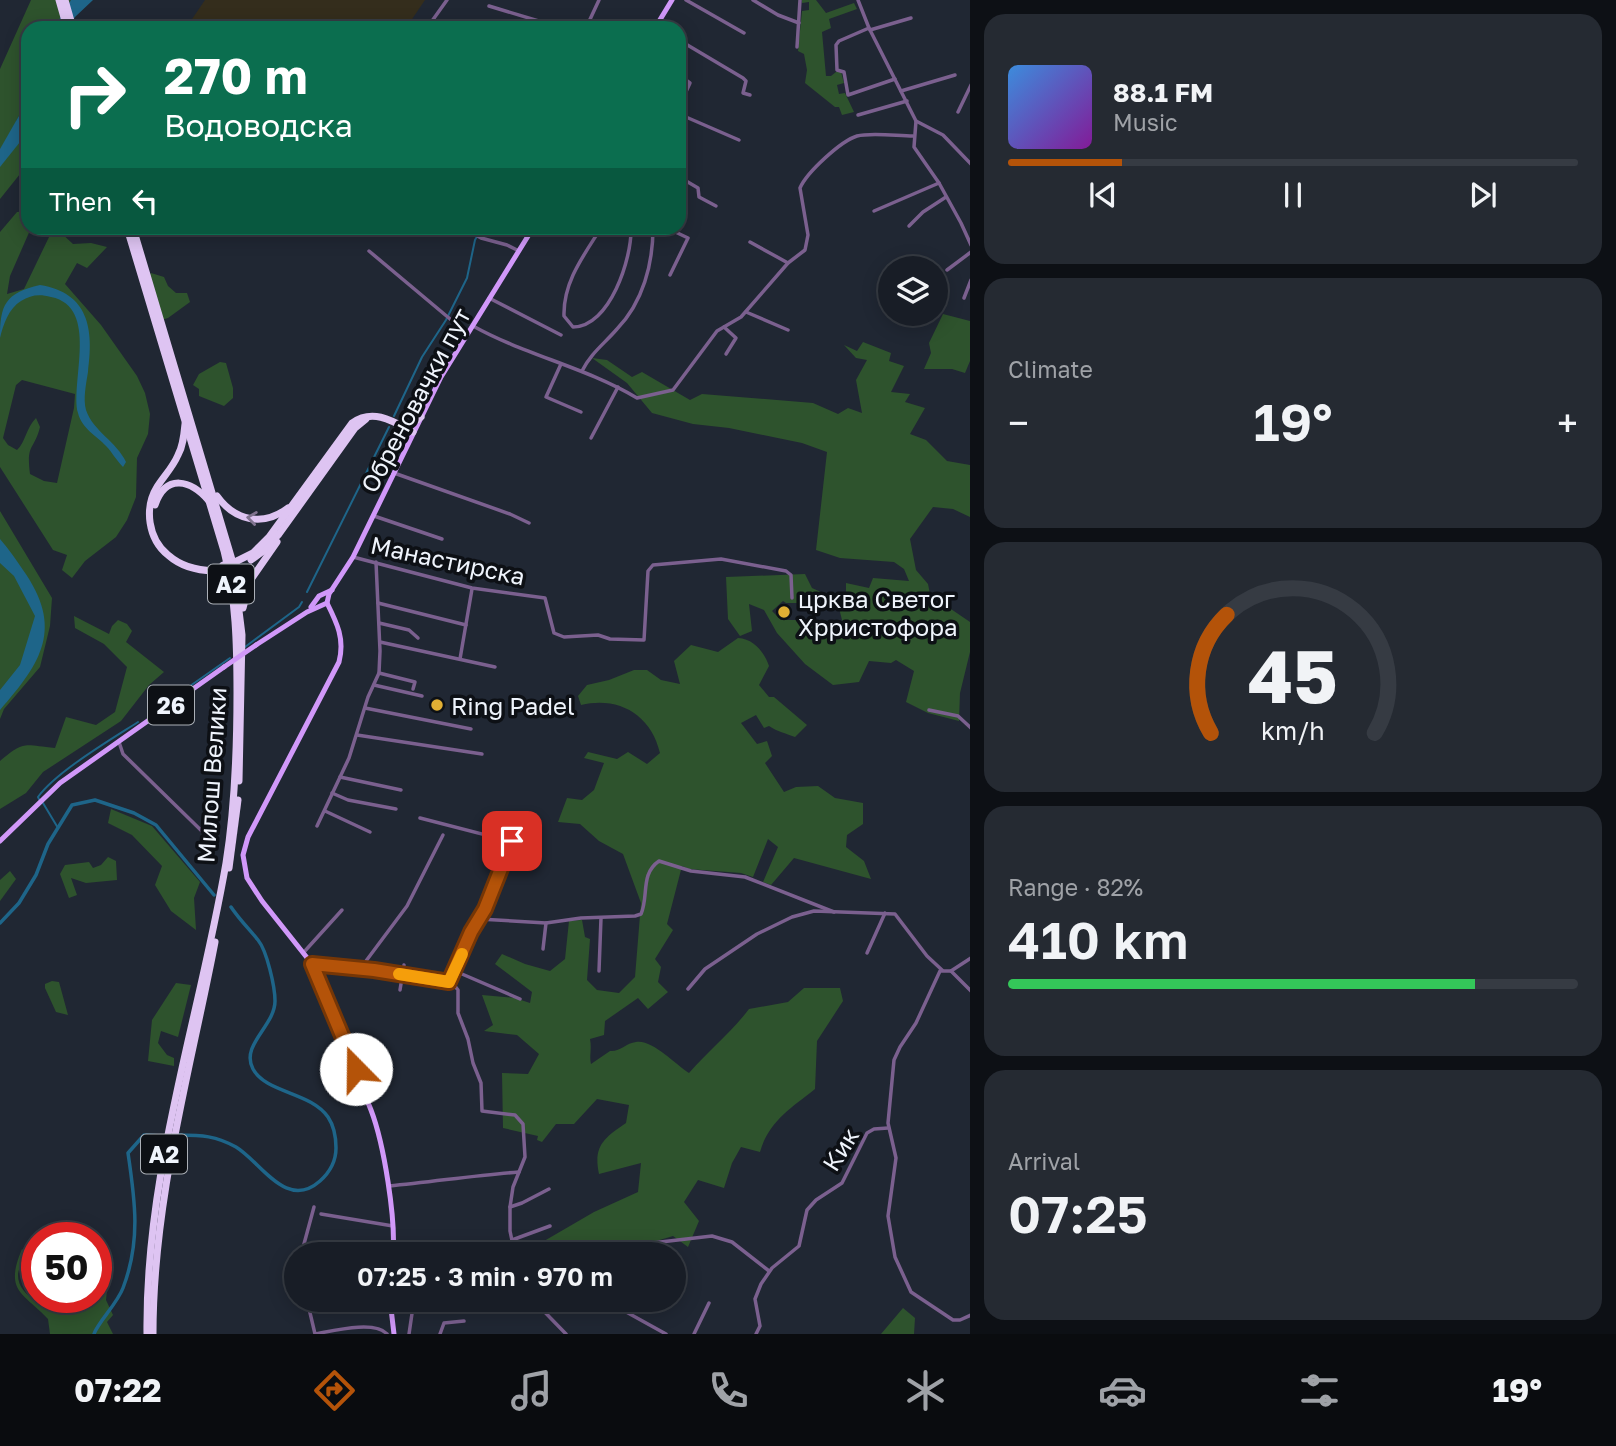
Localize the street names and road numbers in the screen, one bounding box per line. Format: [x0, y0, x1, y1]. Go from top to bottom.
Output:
street label: Обреновачки пут [354, 303, 476, 497]
street label: Манастирска [368, 530, 528, 590]
road number: A2 [208, 564, 254, 604]
road number: 26 [148, 685, 194, 724]
street label: Милош Велики [190, 686, 232, 864]
street label: Кик [816, 1122, 864, 1176]
road number: A2 [141, 1134, 187, 1174]

